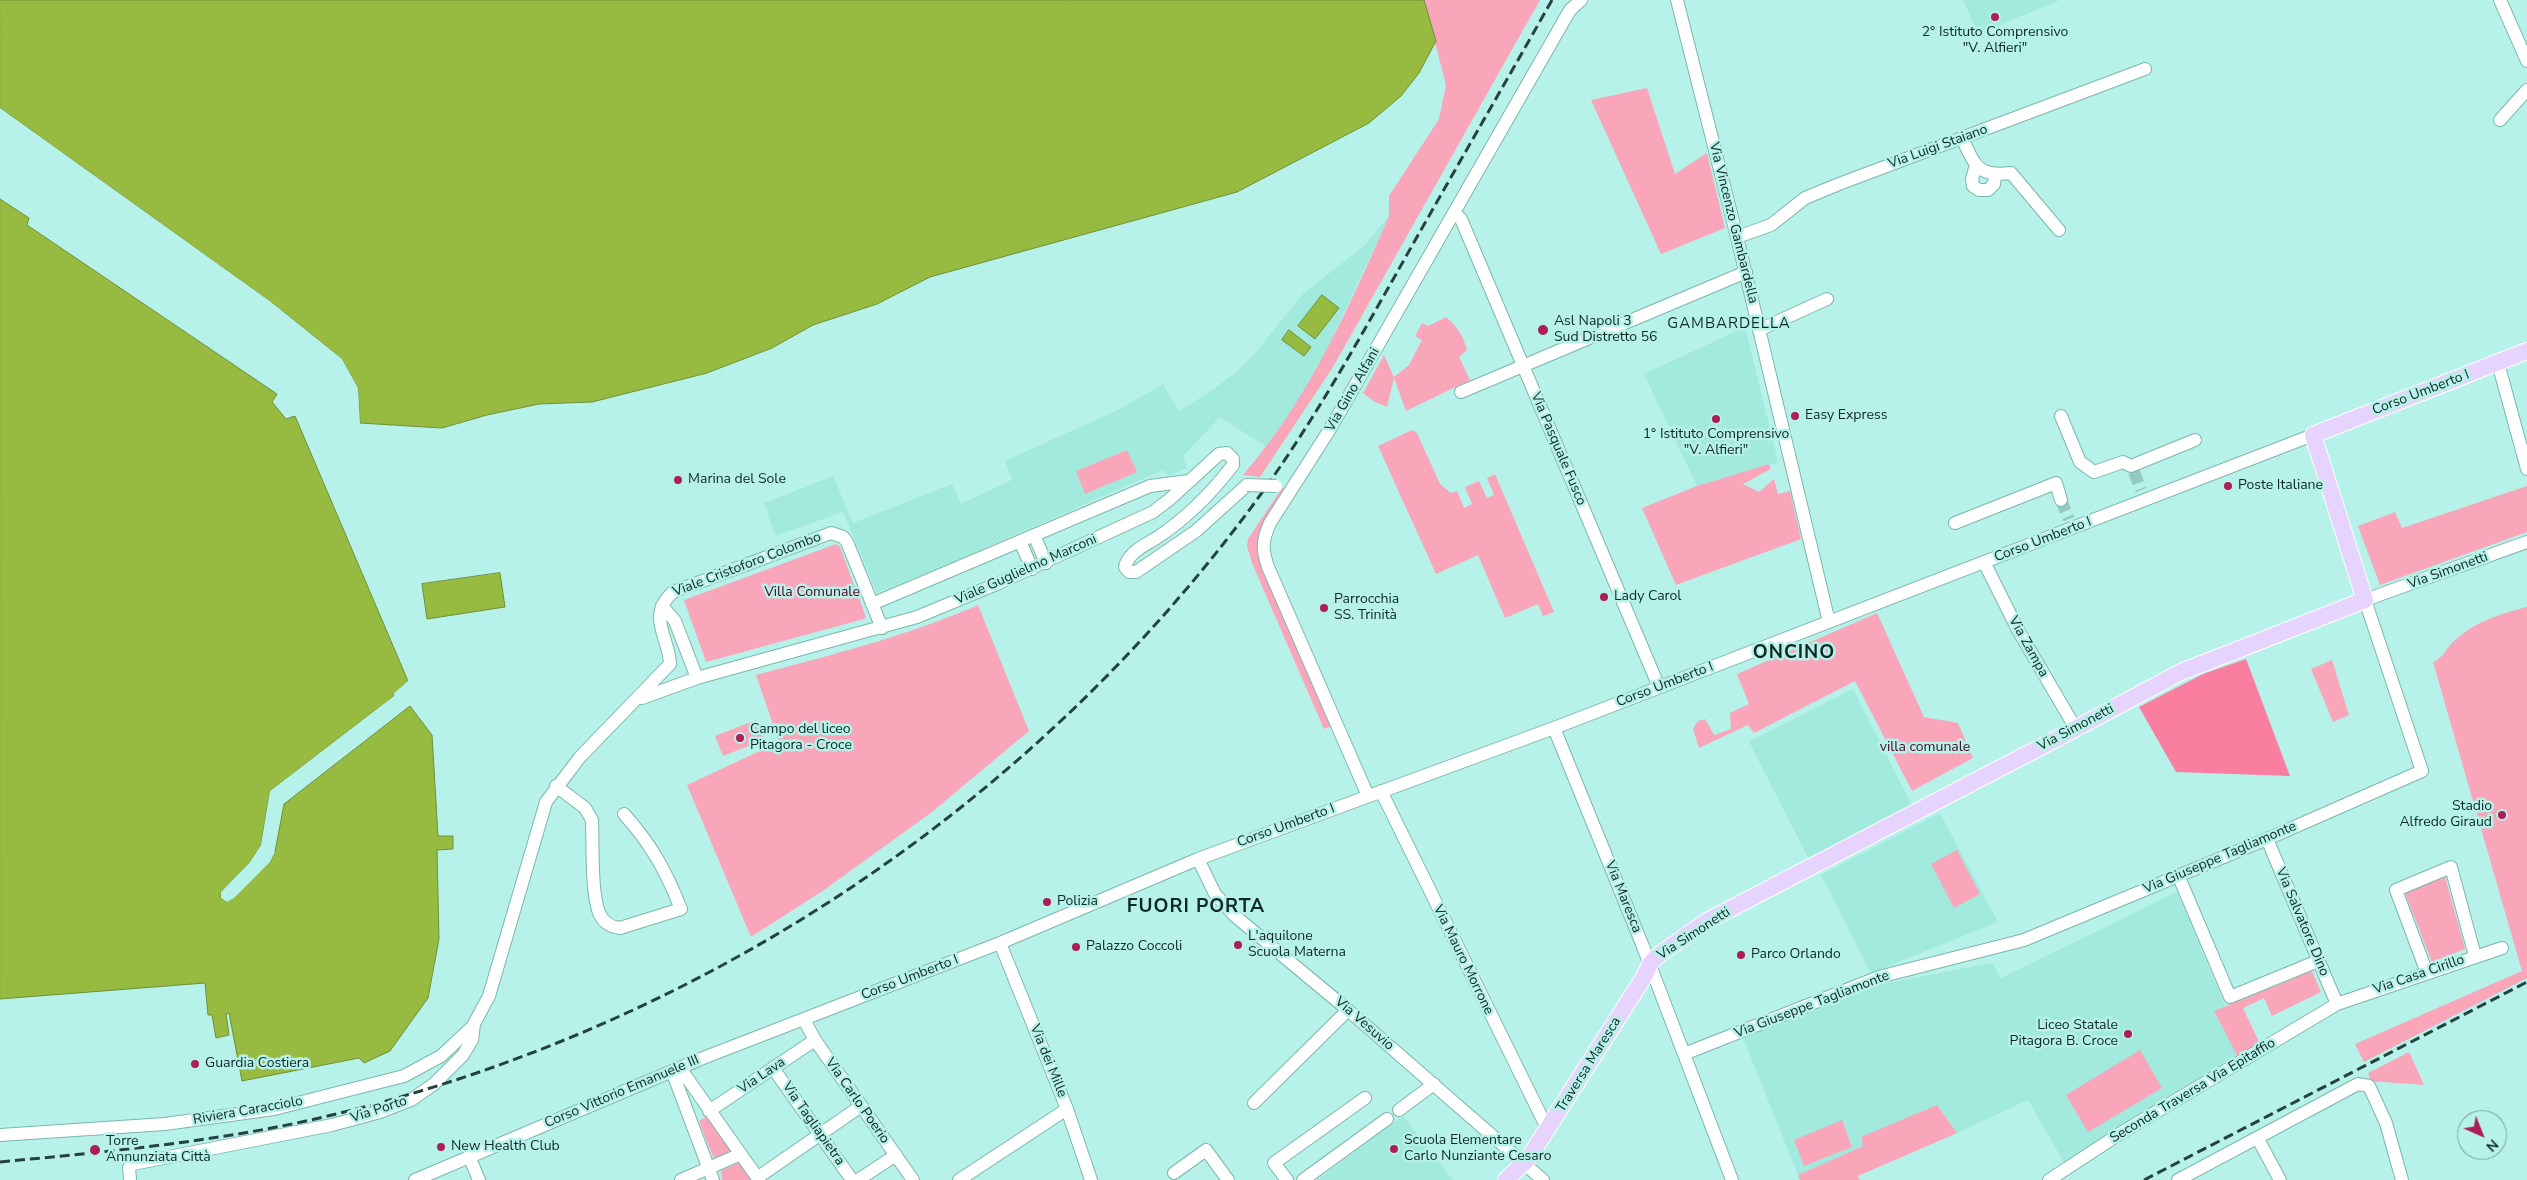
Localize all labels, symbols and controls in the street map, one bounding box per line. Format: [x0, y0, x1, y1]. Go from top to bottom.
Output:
marker: 2° Istituto Comprensivo "V. Alfieri" [1989, 11, 2001, 23]
place label: 2° Istituto Comprensivo "V. Alfieri" [1922, 25, 2068, 58]
street label: Via Luigi Staiano [1886, 121, 1990, 173]
street label: Via Vincenzo Gambardella [1705, 141, 1761, 305]
place label: Asl Napoli 3 Sud Distretto 56 [1554, 314, 1658, 347]
district label: GAMBARDELLA [1666, 315, 1792, 333]
marker: Asl Napoli 3 Sud Distretto 56 [1536, 323, 1550, 337]
street label: Via Gino Alfani [1322, 345, 1384, 435]
street label: Corso Umberto I [2370, 367, 2472, 419]
street label: Via Pasquale Fusco [1527, 390, 1589, 508]
place label: Easy Express [1805, 408, 1887, 424]
marker: Easy Express [1789, 410, 1801, 422]
marker: 1° Istituto Comprensivo "V. Alfieri" [1710, 413, 1722, 425]
place label: 1° Istituto Comprensivo "V. Alfieri" [1643, 427, 1789, 460]
place label: Marina del Sole [688, 472, 786, 488]
marker: Marina del Sole [672, 474, 684, 486]
place label: Poste Italiane [2238, 478, 2323, 494]
marker: Poste Italiane [2222, 480, 2234, 492]
street label: Corso Umberto I [1992, 514, 2094, 566]
street label: Viale Cristoforo Colombo [671, 529, 823, 601]
street label: Viale Guglielmo Marconi [952, 531, 1100, 609]
street label: Via Simonetti [2406, 549, 2490, 593]
park label: Villa Comunale [764, 585, 860, 601]
place label: Lady Carol [1614, 589, 1681, 605]
marker: Lady Carol [1598, 591, 1610, 603]
place label: Parrocchia SS. Trinità [1334, 592, 1399, 624]
marker: Parrocchia SS. Trinità [1318, 602, 1330, 614]
street label: Via Zampa [2004, 614, 2052, 680]
district label: ONCINO [1752, 642, 1836, 664]
street label: Corso Umberto I [1614, 659, 1716, 711]
street label: Via Simonetti [2035, 701, 2117, 755]
place label: Campo del liceo Pitagora - Croce [750, 722, 852, 754]
marker: Campo del liceo Pitagora - Croce [734, 732, 746, 744]
park label: villa comunale [1880, 740, 1970, 756]
place label: Stadio Alfredo Giraud [2399, 799, 2492, 832]
street label: Corso Umberto I [1235, 801, 1337, 851]
marker: Stadio Alfredo Giraud [2496, 809, 2508, 821]
street label: Via Giuseppe Tagliamonte [2141, 818, 2299, 898]
street label: Via Maresca [1601, 859, 1645, 935]
street label: Via Salvatore Dino [2272, 865, 2332, 979]
place label: Polizia [1057, 894, 1098, 910]
marker: Polizia [1041, 896, 1053, 908]
district label: FUORI PORTA [1125, 896, 1267, 918]
street label: Via Mauro Morrone [1429, 902, 1497, 1018]
street label: Via Simonetti [1654, 904, 1734, 964]
place label: L'aquilone Scuola Materna [1248, 929, 1346, 962]
place label: Palazzo Coccoli [1086, 939, 1182, 955]
marker: L'aquilone Scuola Materna [1232, 939, 1244, 951]
marker: Palazzo Coccoli [1070, 941, 1082, 953]
place label: Parco Orlando [1751, 947, 1841, 963]
marker: Parco Orlando [1735, 949, 1747, 961]
street label: Corso Umberto I [859, 952, 961, 1004]
street label: Via Casa Cirillo [2371, 952, 2467, 998]
street label: Via Giuseppe Tagliamonte [1732, 968, 1892, 1042]
street label: Via Vesuvio [1331, 994, 1397, 1054]
street label: Traversa Maresca [1553, 1014, 1625, 1116]
place label: Liceo Statale Pitagora B. Croce [2010, 1018, 2118, 1050]
street label: Via dei Mille [1026, 1022, 1070, 1100]
marker: Liceo Statale Pitagora B. Croce [2122, 1028, 2134, 1040]
street label: Seconda Traversa Via Epitaffio [2107, 1035, 2279, 1147]
street label: Corso Vittorio Emanuele III [542, 1052, 702, 1132]
street label: Via Lava [735, 1054, 789, 1098]
street label: Via Carlo Poerio [821, 1055, 893, 1147]
place label: Guardia Costiera [205, 1056, 309, 1072]
marker: Guardia Costiera [189, 1058, 201, 1070]
street label: Via Tagliapietra [778, 1079, 848, 1169]
street label: Riviera Caracciolo [192, 1093, 304, 1129]
street label: Via Porto [349, 1093, 409, 1127]
north arrow [2457, 1110, 2507, 1160]
place label: Scuola Elementare Carlo Nunziante Cesaro [1404, 1133, 1551, 1166]
place label: Torre Annunziata Città [106, 1134, 211, 1166]
text: N [2482, 1135, 2502, 1156]
place label: New Health Club [451, 1139, 560, 1155]
marker: New Health Club [435, 1141, 447, 1153]
marker: Torre Annunziata Città [88, 1143, 102, 1157]
marker: Scuola Elementare Carlo Nunziante Cesaro [1388, 1143, 1400, 1155]

